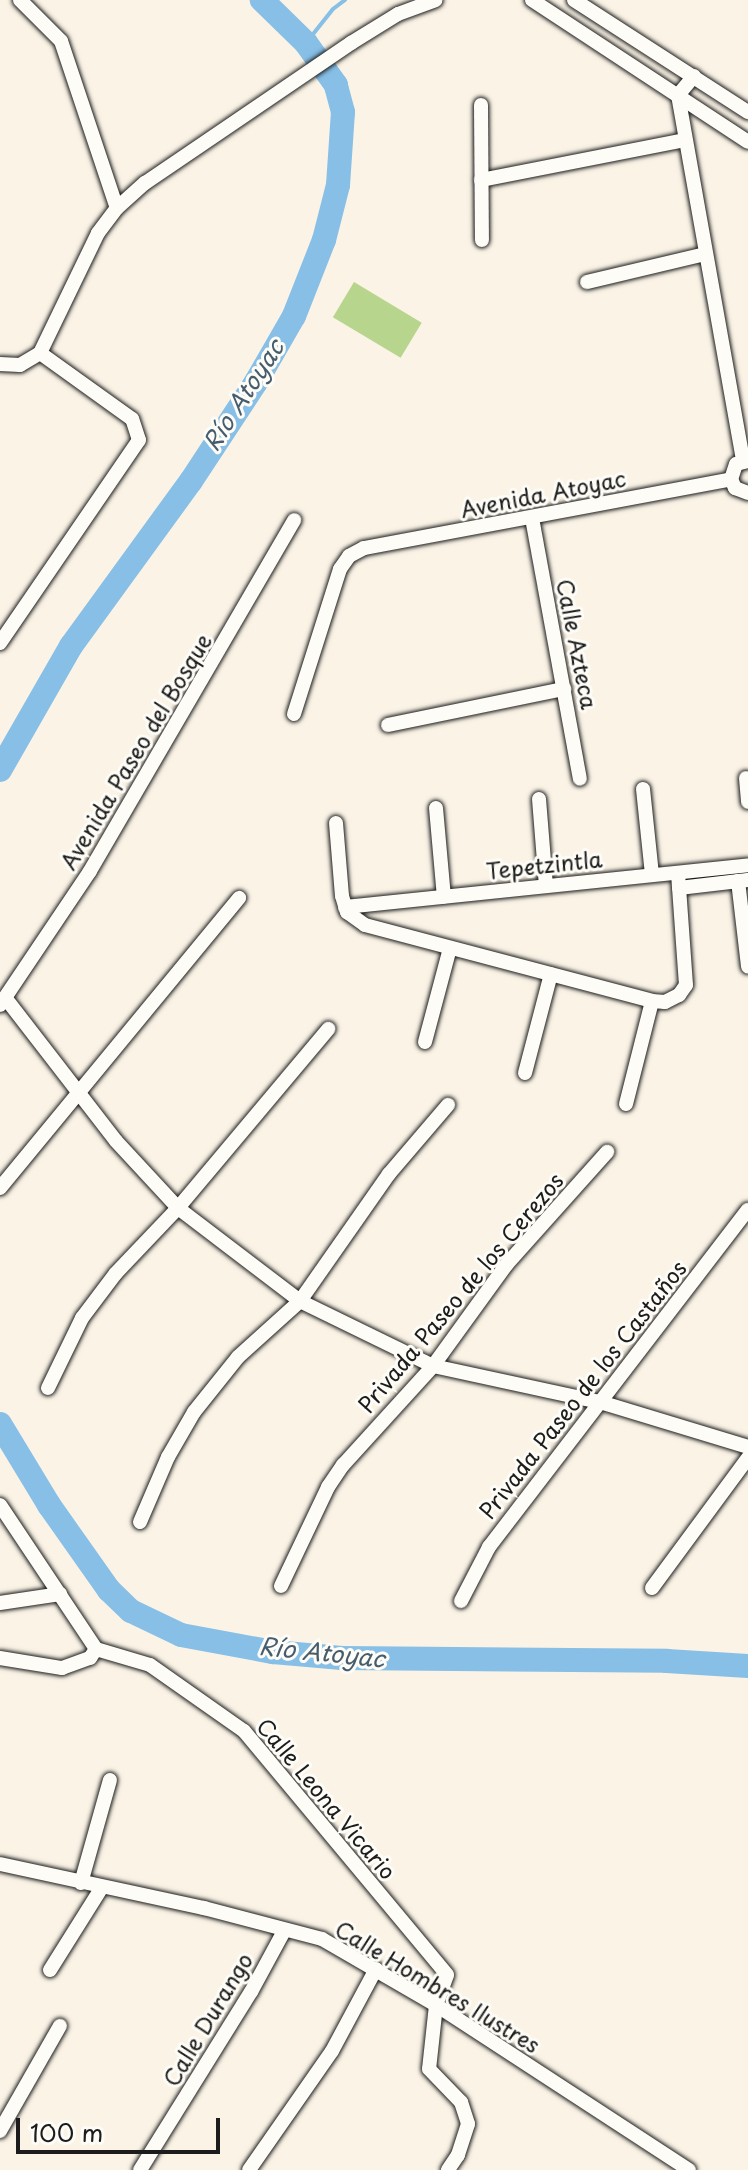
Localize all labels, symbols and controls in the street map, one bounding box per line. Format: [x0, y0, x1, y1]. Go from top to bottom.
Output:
water label: Río Atoyac [196, 334, 290, 456]
street label: Avenida Atoyac [459, 464, 627, 522]
street label: Calle Azteca [552, 576, 604, 712]
street label: Avenida Paseo del Bosque [54, 628, 216, 874]
street label: Tepetzintla [485, 845, 603, 883]
street label: Privada Paseo de los Cerezos [352, 1167, 568, 1417]
street label: Privada Paseo de los Castaños [473, 1254, 691, 1524]
water label: Río Atoyac [257, 1631, 387, 1673]
street label: Calle Leona Vicario [252, 1712, 402, 1884]
street label: Calle Hombres Ilustres [330, 1914, 546, 2058]
street label: Calle Durango [156, 1947, 258, 2091]
scale bar [20, 2102, 224, 2152]
text: 100 m [30, 2114, 103, 2150]

